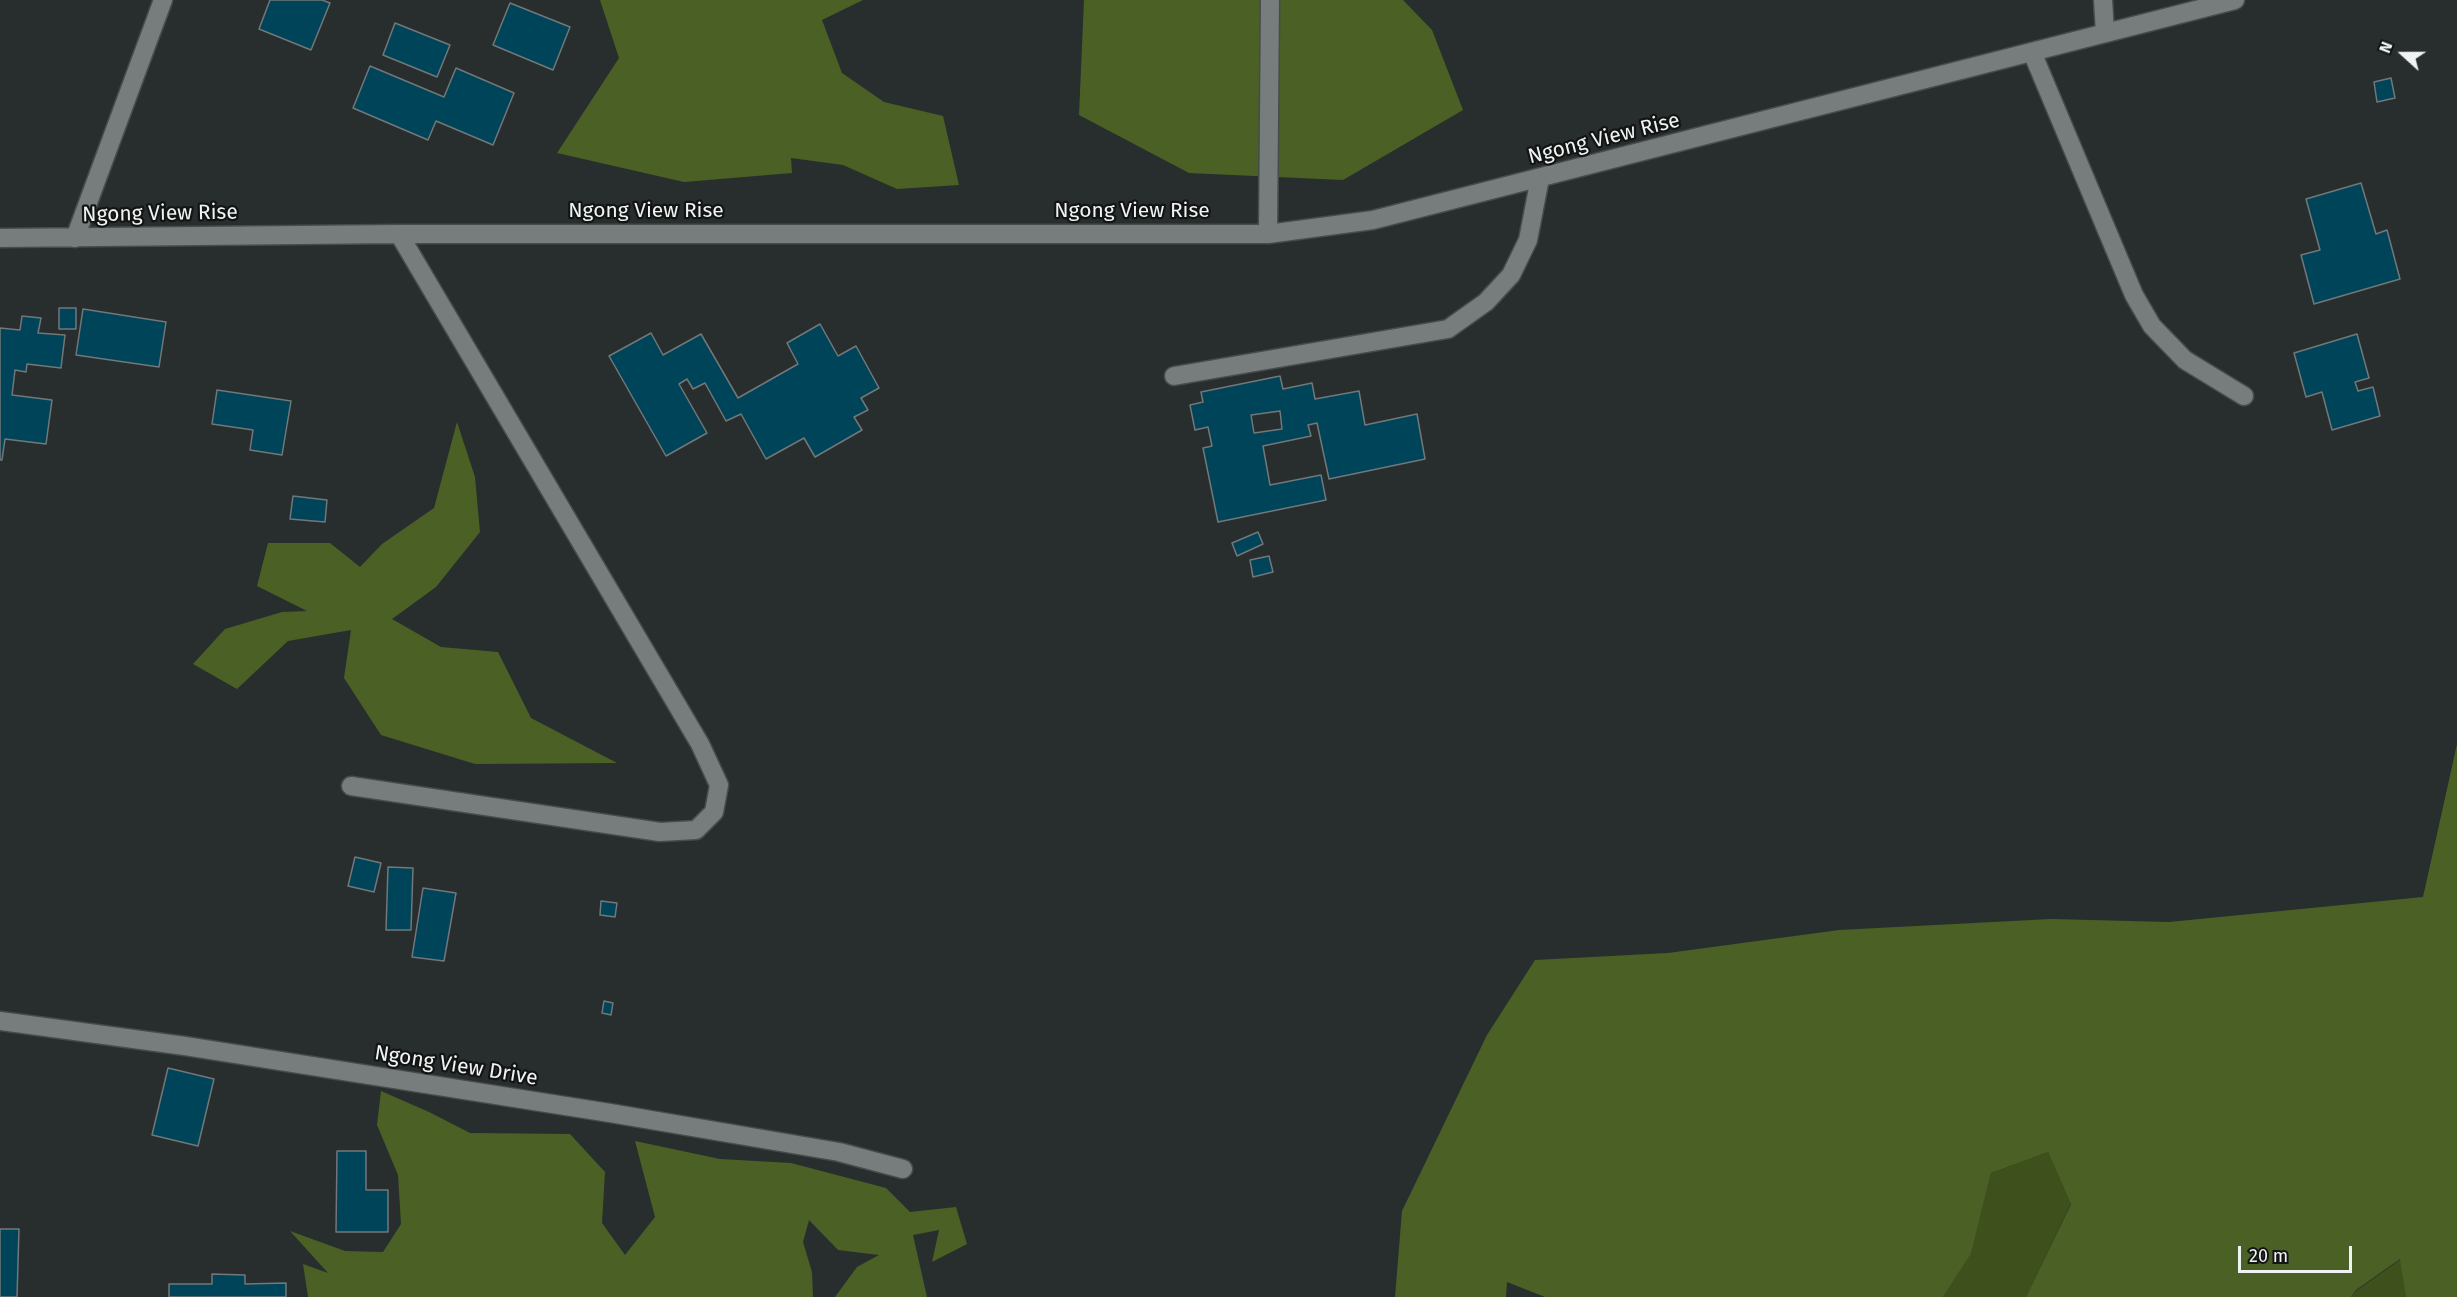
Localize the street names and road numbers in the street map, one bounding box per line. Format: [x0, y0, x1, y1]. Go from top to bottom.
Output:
street label: Ngong View Rise [1525, 108, 1683, 170]
street label: Ngong View Rise [568, 198, 724, 224]
street label: Ngong View Rise [1054, 198, 1210, 224]
street label: Ngong View Rise [82, 200, 238, 228]
street label: Ngong View Drive [373, 1041, 539, 1091]

